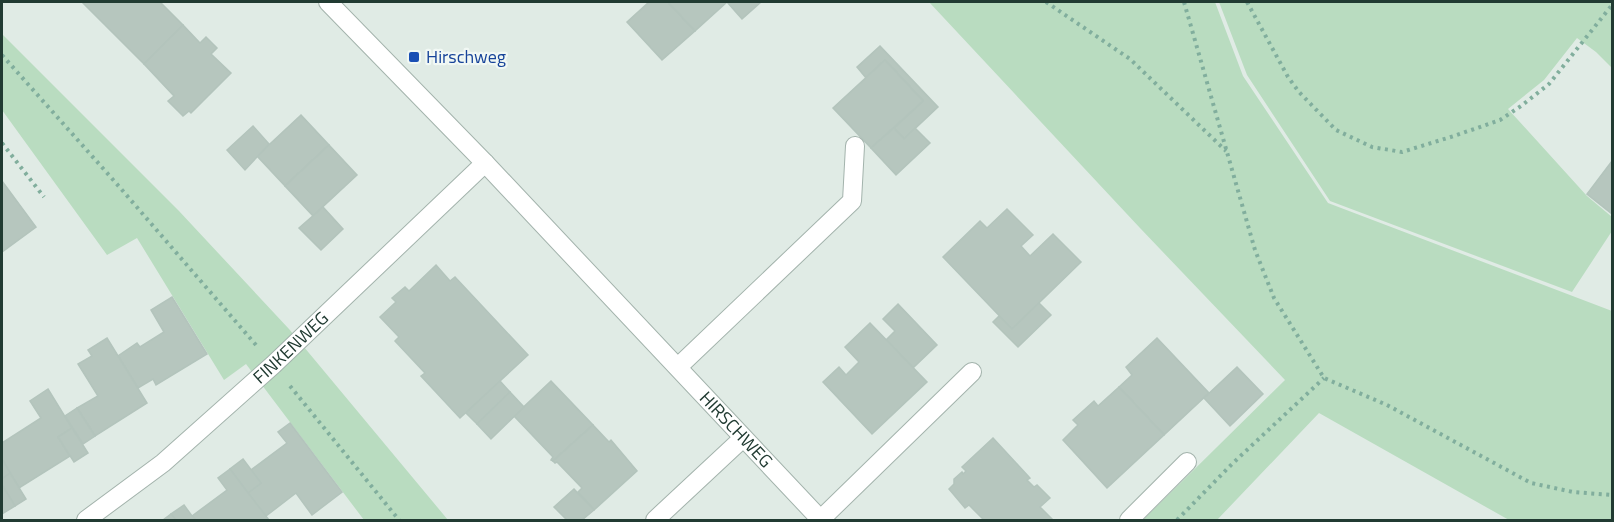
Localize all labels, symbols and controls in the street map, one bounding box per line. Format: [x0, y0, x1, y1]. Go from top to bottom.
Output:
place label: Hirschweg [426, 43, 506, 70]
marker: Hirschweg [407, 50, 421, 64]
street label: FINKENWEG [247, 305, 334, 390]
street label: HIRSCHWEG [693, 385, 779, 474]

